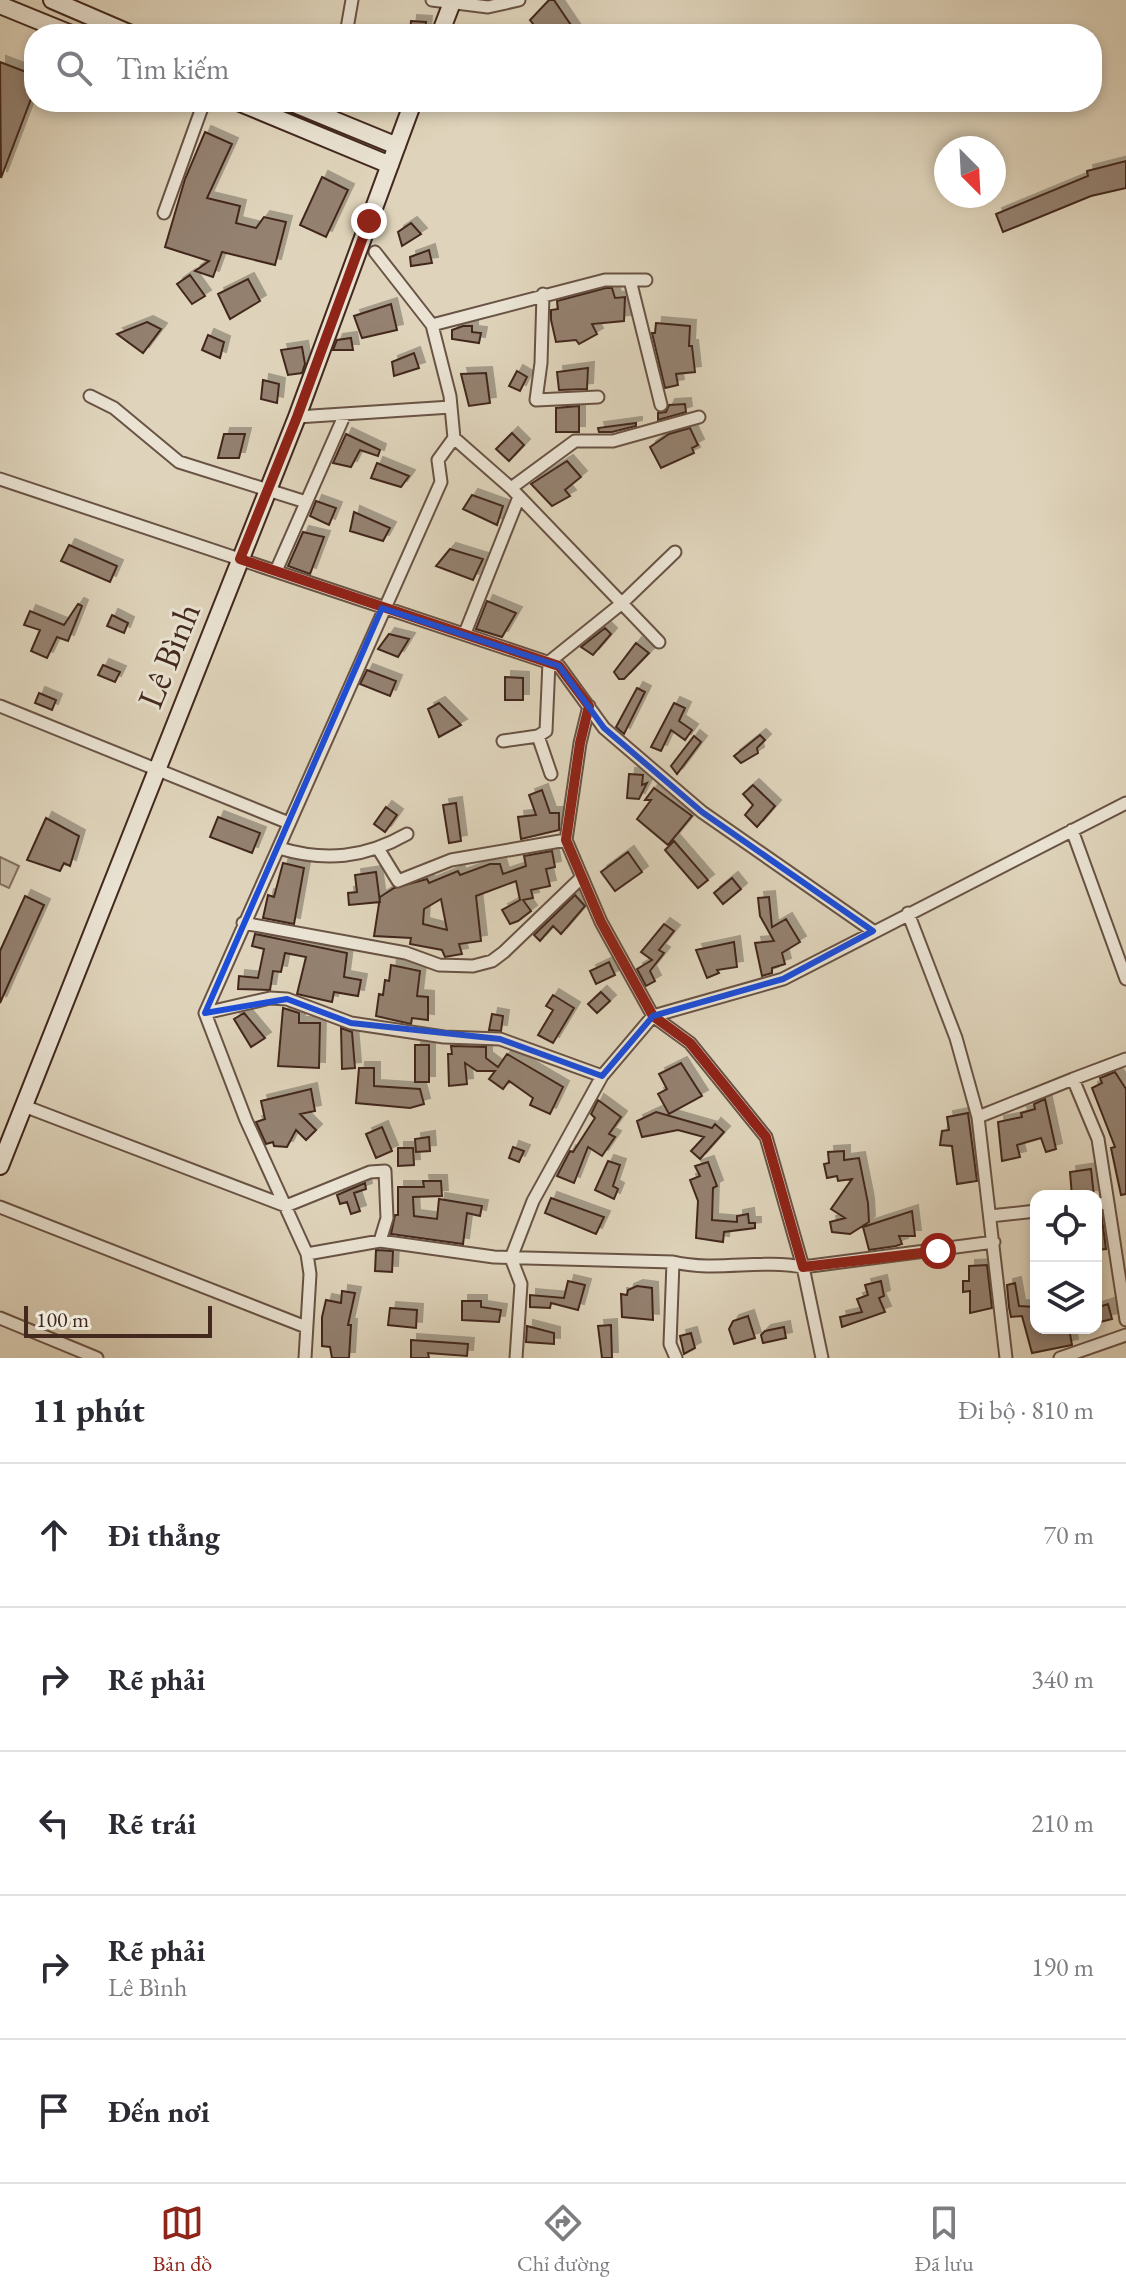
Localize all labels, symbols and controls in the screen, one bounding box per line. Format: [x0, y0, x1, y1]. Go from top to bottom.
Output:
search box [24, 24, 1102, 112]
icon: search [52, 46, 96, 90]
text: Tìm kiếm [116, 49, 229, 88]
north arrow [934, 136, 1006, 208]
route end [351, 203, 387, 239]
street label: Lê Bình [126, 595, 211, 715]
map controls [1030, 1190, 1102, 1334]
button: locate [1030, 1190, 1102, 1262]
route start [920, 1233, 956, 1269]
button: layers [1030, 1262, 1102, 1334]
scale bar [24, 1302, 212, 1338]
text: 100 m [36, 1305, 89, 1334]
text: 11 phút [32, 1388, 145, 1432]
text: Đi bộ · 810 m [958, 1393, 1094, 1427]
icon: ahead [32, 1513, 76, 1557]
text: Đi thẳng [108, 1516, 220, 1555]
text: 70 m [1044, 1518, 1094, 1552]
icon: right [32, 1657, 76, 1701]
text: Rẽ phải [108, 1660, 205, 1699]
text: 340 m [1031, 1662, 1094, 1696]
icon: left [32, 1801, 76, 1845]
text: Rẽ trái [108, 1804, 196, 1843]
text: 210 m [1031, 1806, 1094, 1840]
text: Rẽ phải [108, 1931, 205, 1970]
icon: right [32, 1945, 76, 1989]
text: 190 m [1031, 1950, 1094, 1984]
text: Lê Bình [108, 1970, 187, 2004]
icon: arrive [32, 2089, 76, 2133]
text: Đến nơi [108, 2092, 210, 2131]
tab: Bản đồ [152, 2201, 212, 2278]
tab: Chỉ đường [517, 2201, 610, 2278]
tab: Đã lưu [915, 2201, 974, 2278]

